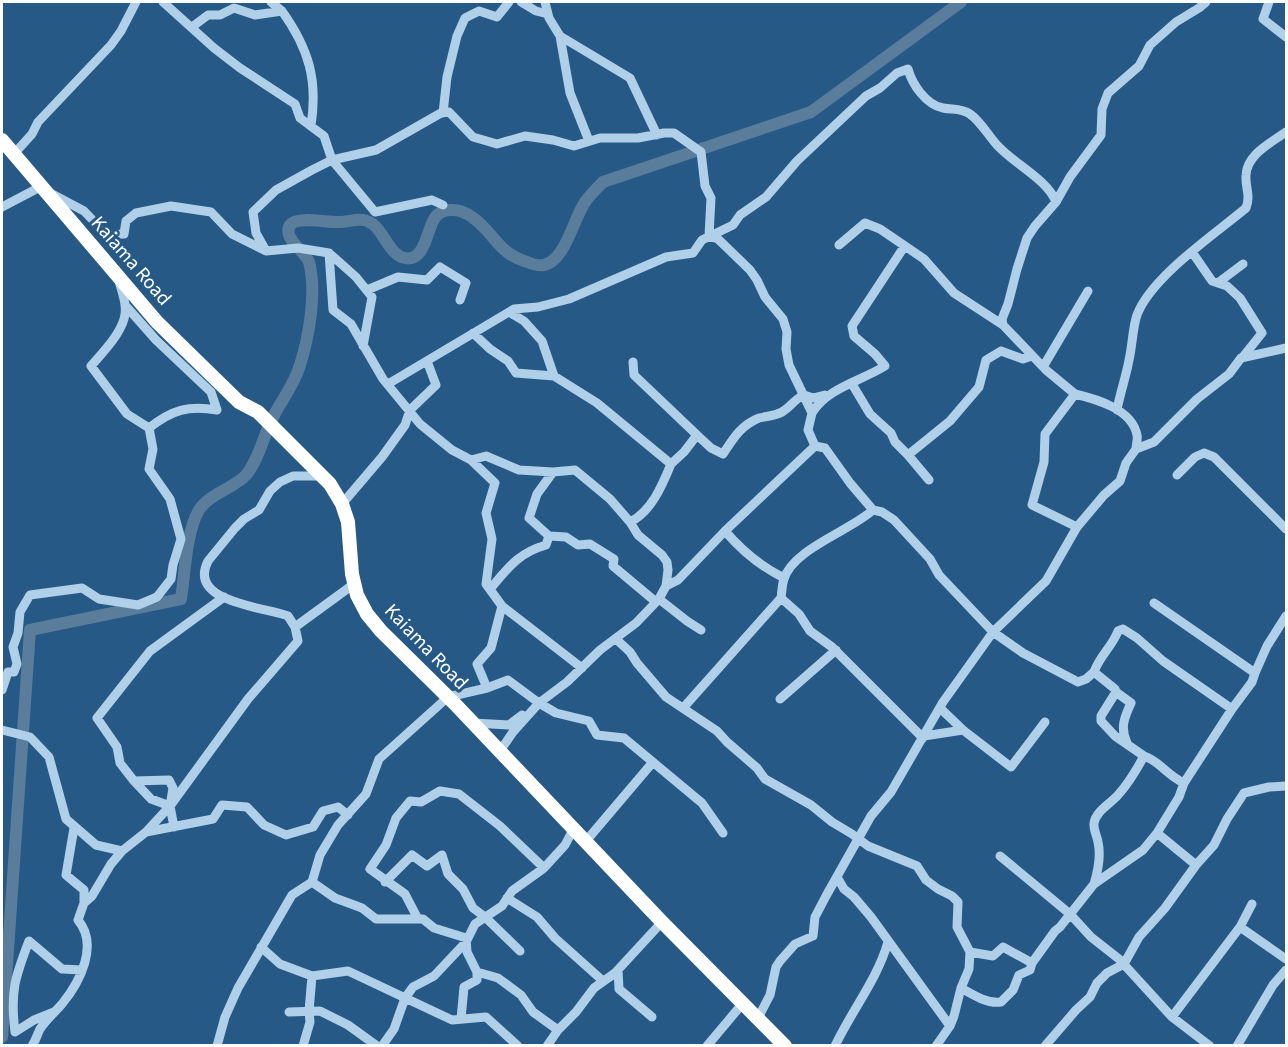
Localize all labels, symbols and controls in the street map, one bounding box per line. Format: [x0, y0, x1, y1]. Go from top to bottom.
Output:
street label: Kaiama Road [84, 210, 178, 312]
street label: Kaiama Road [378, 598, 474, 696]

